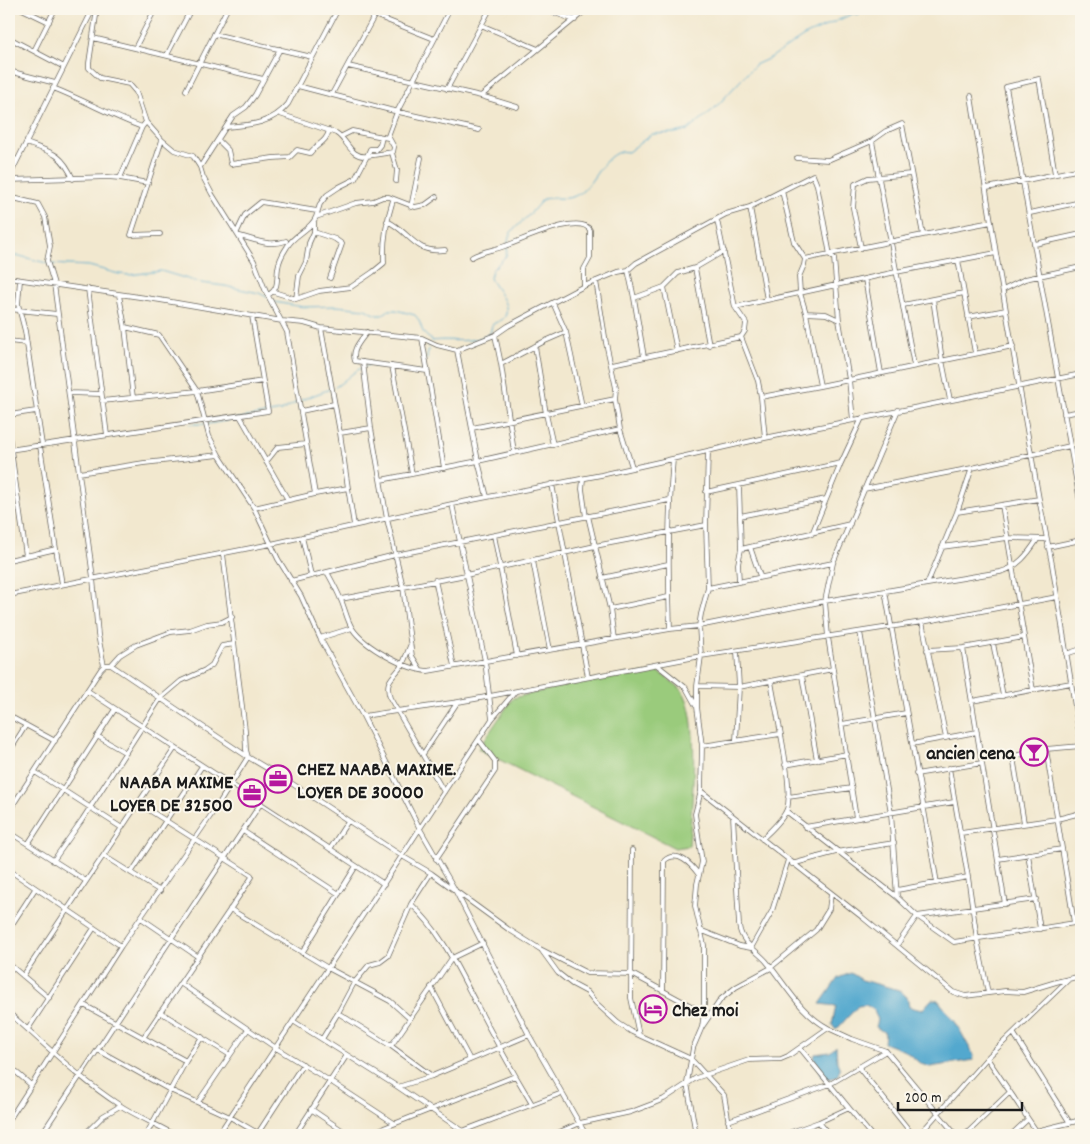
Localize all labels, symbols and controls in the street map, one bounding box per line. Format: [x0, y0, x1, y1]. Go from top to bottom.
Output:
bar icon: ancien cena [1019, 737, 1049, 767]
place label: ancien cena [927, 741, 1016, 769]
place label: CHEZ NAABA MAXIME. LOYER DE 30000 [297, 757, 456, 808]
office icon: CHEZ NAABA MAXIME. LOYER DE 30000 [263, 764, 293, 794]
place label: NAABA MAXIME LOYER DE 32500 [110, 770, 234, 821]
office icon: NAABA MAXIME LOYER DE 32500 [237, 778, 267, 808]
hotel icon: Chez moi [638, 994, 668, 1024]
place label: Chez moi [672, 998, 739, 1026]
scale bar [898, 1079, 1021, 1111]
text: 200 m [905, 1088, 942, 1110]

